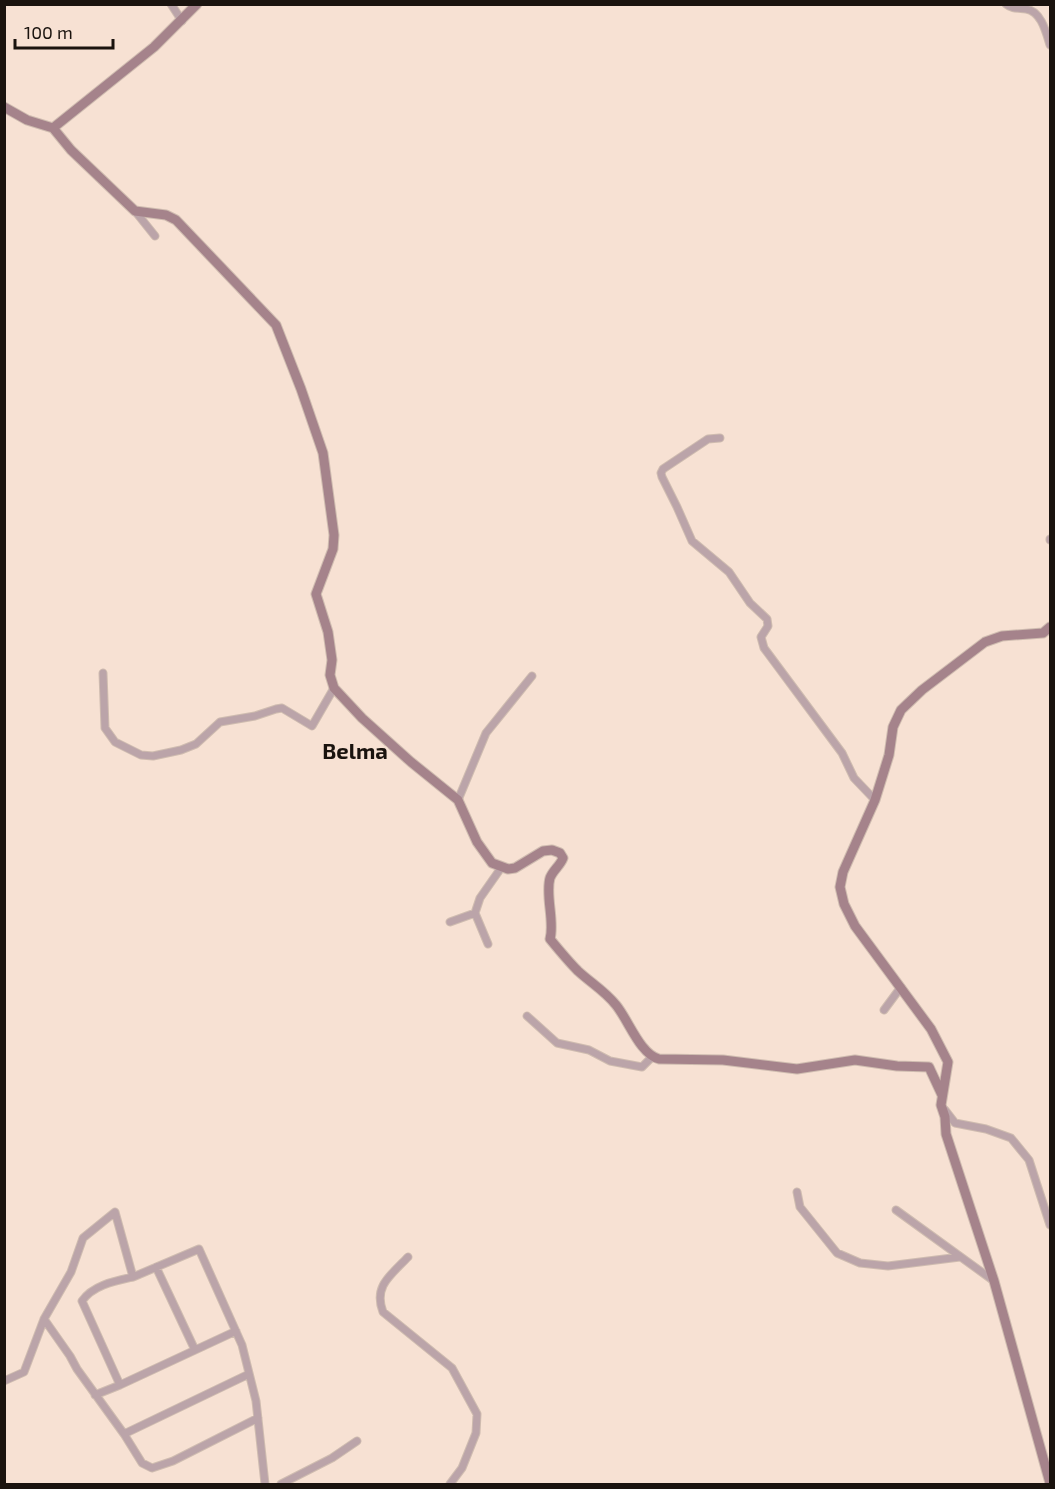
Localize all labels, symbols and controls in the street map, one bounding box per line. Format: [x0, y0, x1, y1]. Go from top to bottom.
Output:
scale bar [15, 12, 112, 50]
text: 100 m [24, 21, 73, 43]
district label: Belma [322, 737, 388, 763]

